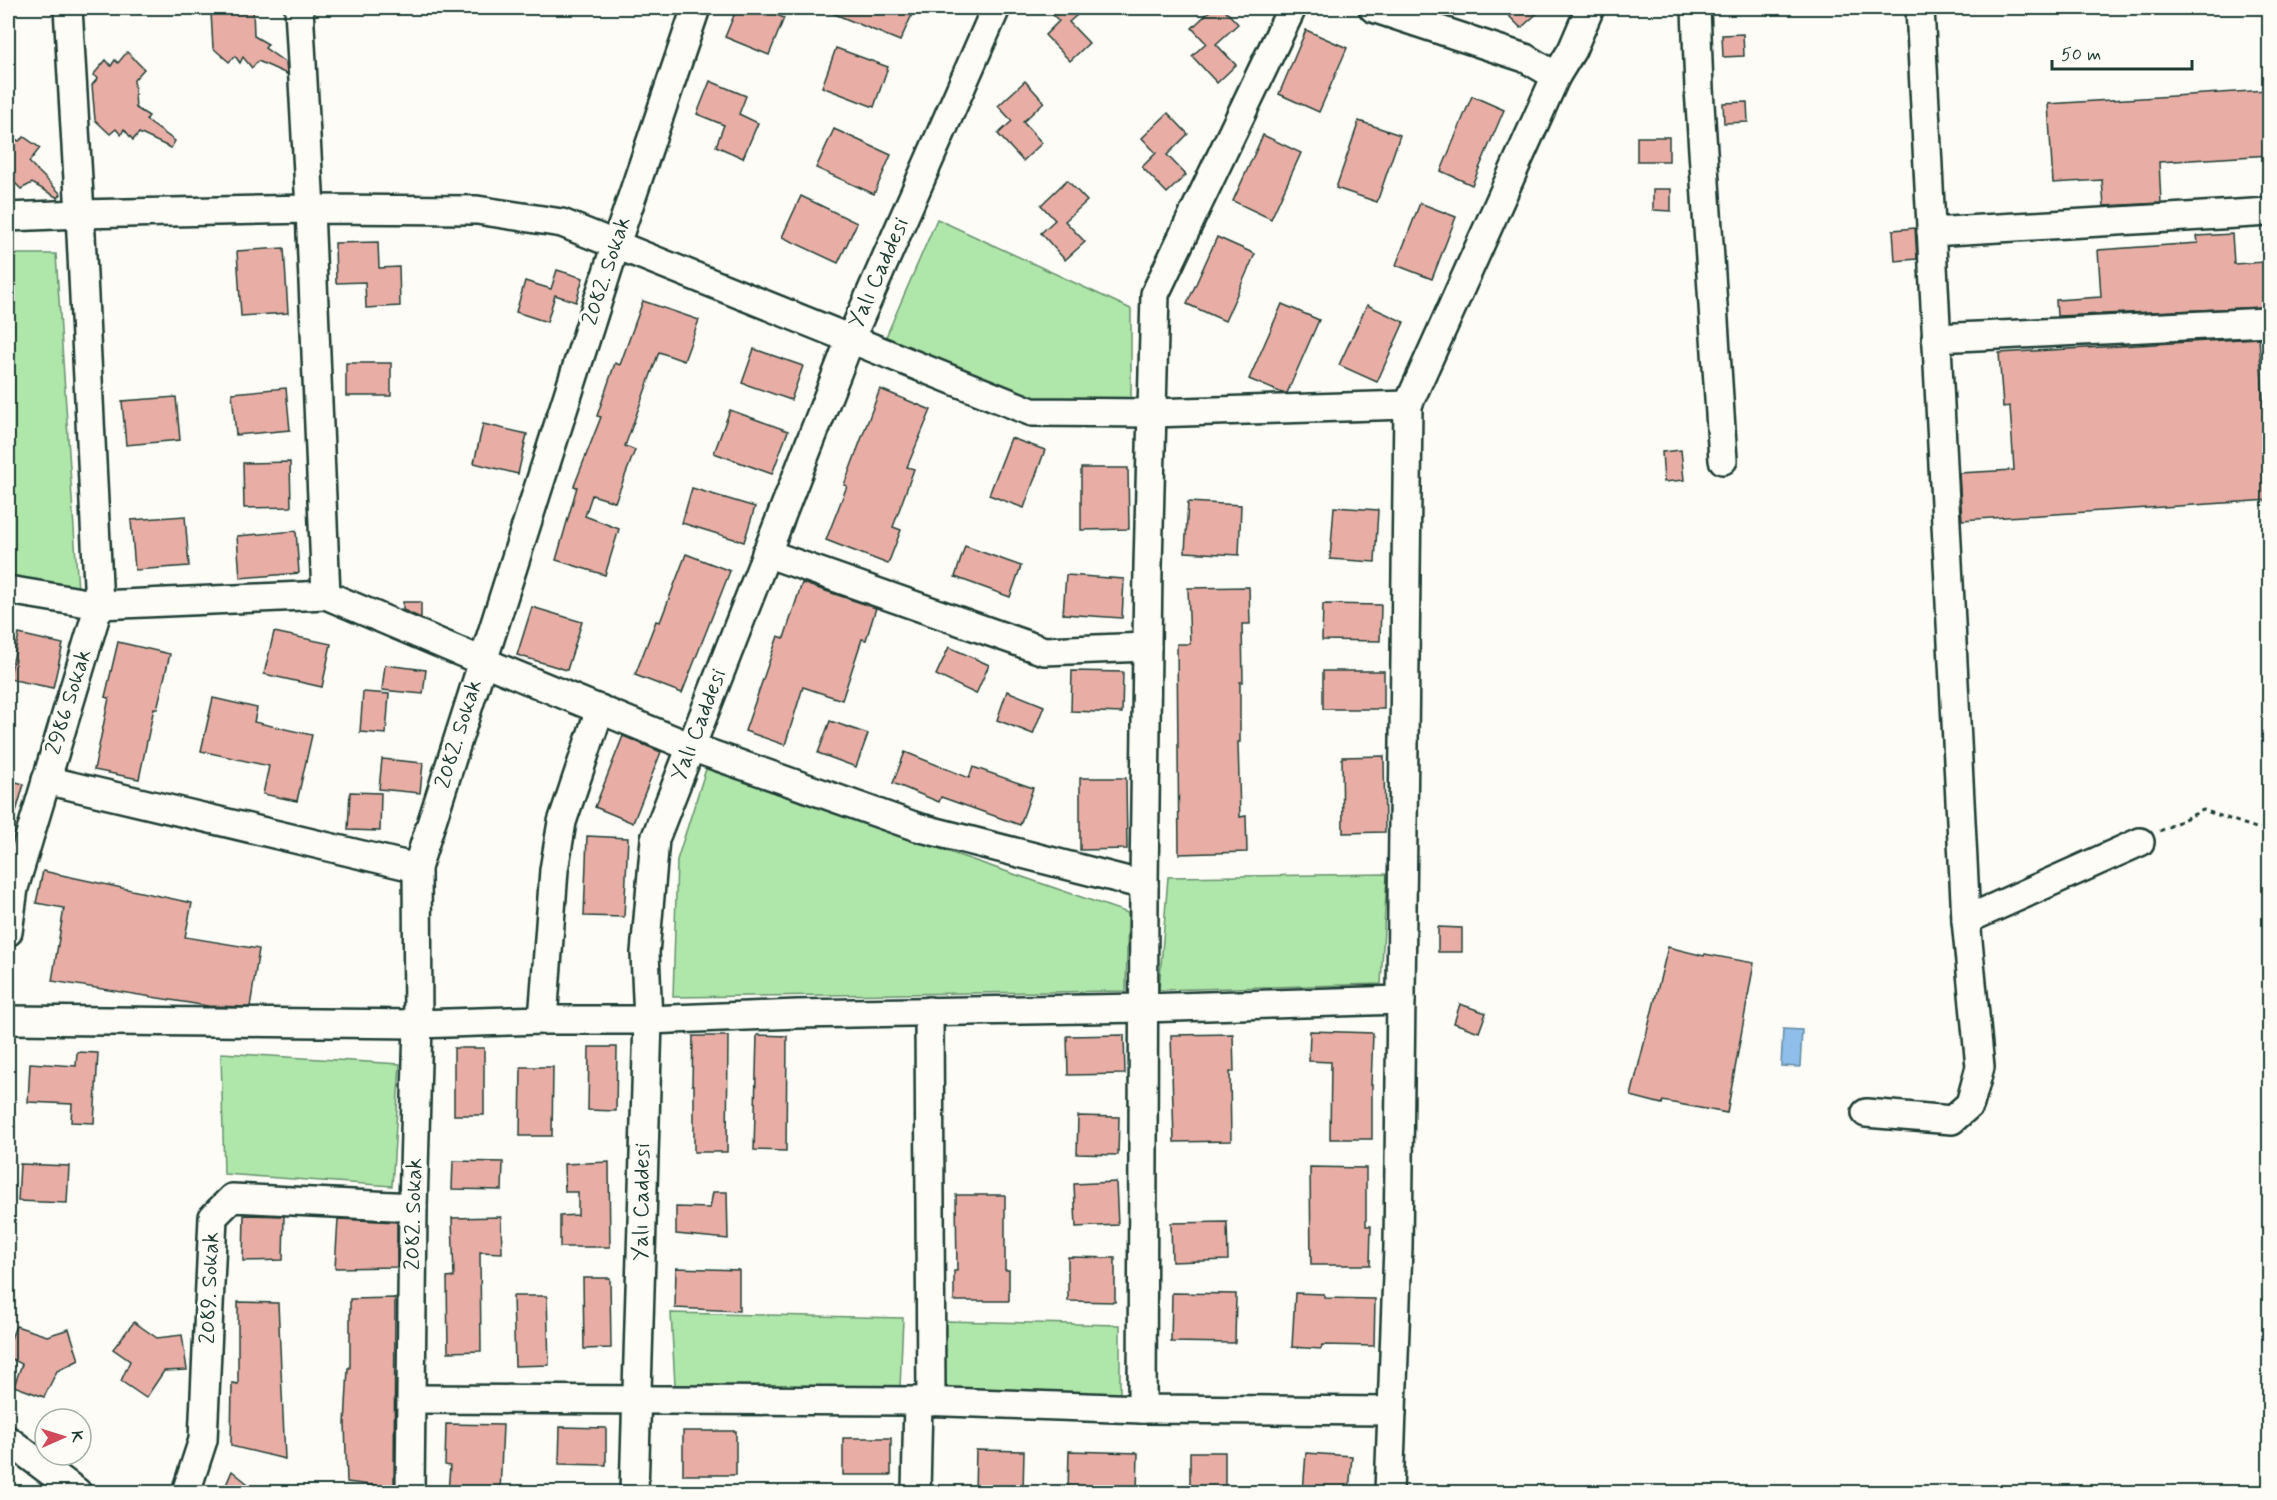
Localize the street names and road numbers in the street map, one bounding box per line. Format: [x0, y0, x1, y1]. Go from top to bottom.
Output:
street label: 2082. Sokak [576, 213, 638, 329]
street label: Yalı Caddesi [842, 214, 916, 332]
street label: 2986 Sokak [40, 646, 98, 758]
street label: Yalı Caddesi [665, 665, 733, 785]
street label: 2082. Sokak [429, 676, 489, 792]
street label: Yalı Caddesi [627, 1143, 657, 1261]
street label: 2082. Sokak [399, 1158, 429, 1270]
street label: 2089. Sokak [194, 1231, 226, 1345]

